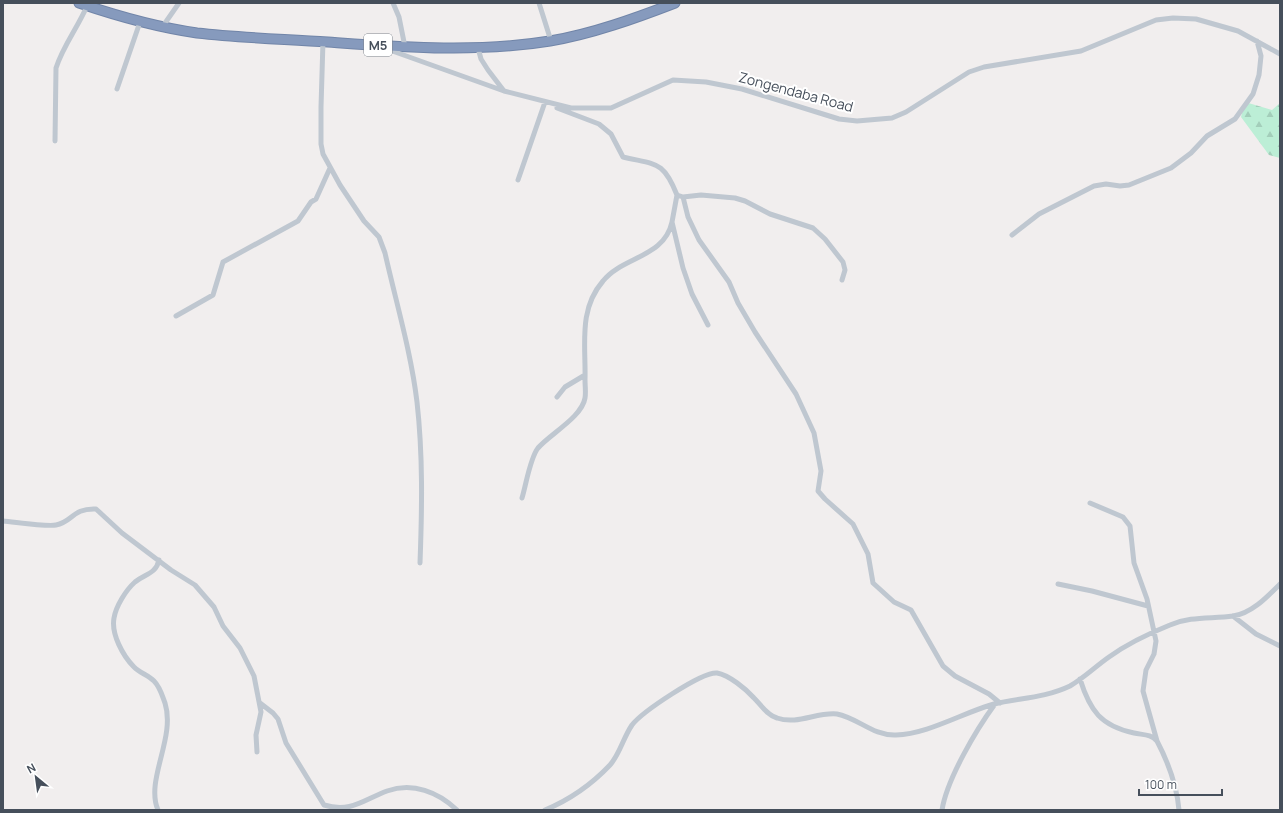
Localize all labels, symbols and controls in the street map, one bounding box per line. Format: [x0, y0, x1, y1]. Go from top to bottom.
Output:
road number: M5 [364, 34, 392, 56]
street label: Zongendaba Road [737, 67, 856, 116]
north arrow [16, 757, 56, 797]
text: N [24, 759, 38, 776]
scale bar [1139, 771, 1222, 797]
text: 100 m [1145, 776, 1177, 793]

